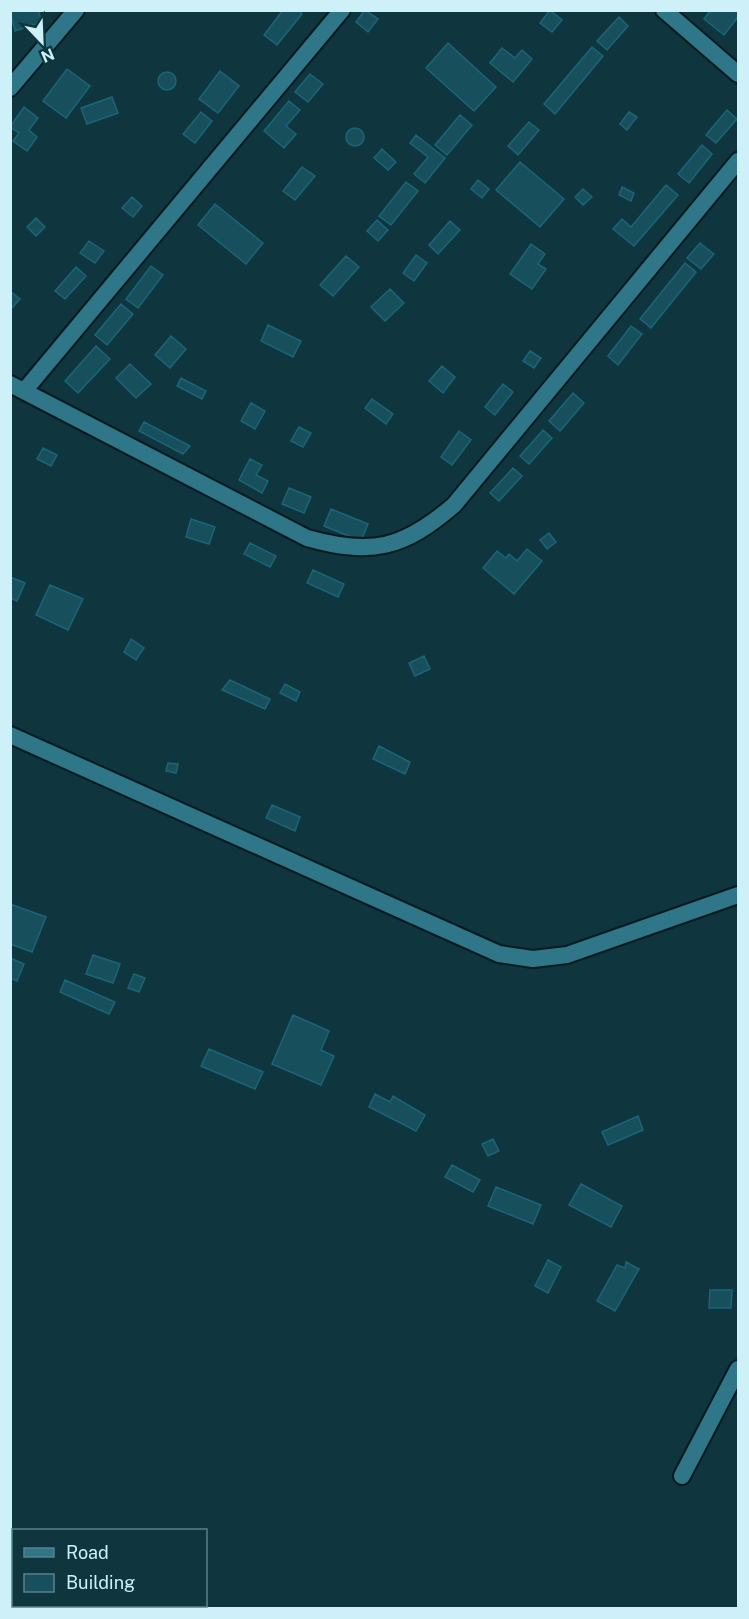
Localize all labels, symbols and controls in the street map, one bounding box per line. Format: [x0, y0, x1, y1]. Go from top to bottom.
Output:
north arrow [12, 12, 72, 72]
text: N [38, 44, 57, 67]
legend [12, 1529, 207, 1607]
text: Road [66, 1542, 109, 1563]
text: Building [66, 1572, 135, 1593]

